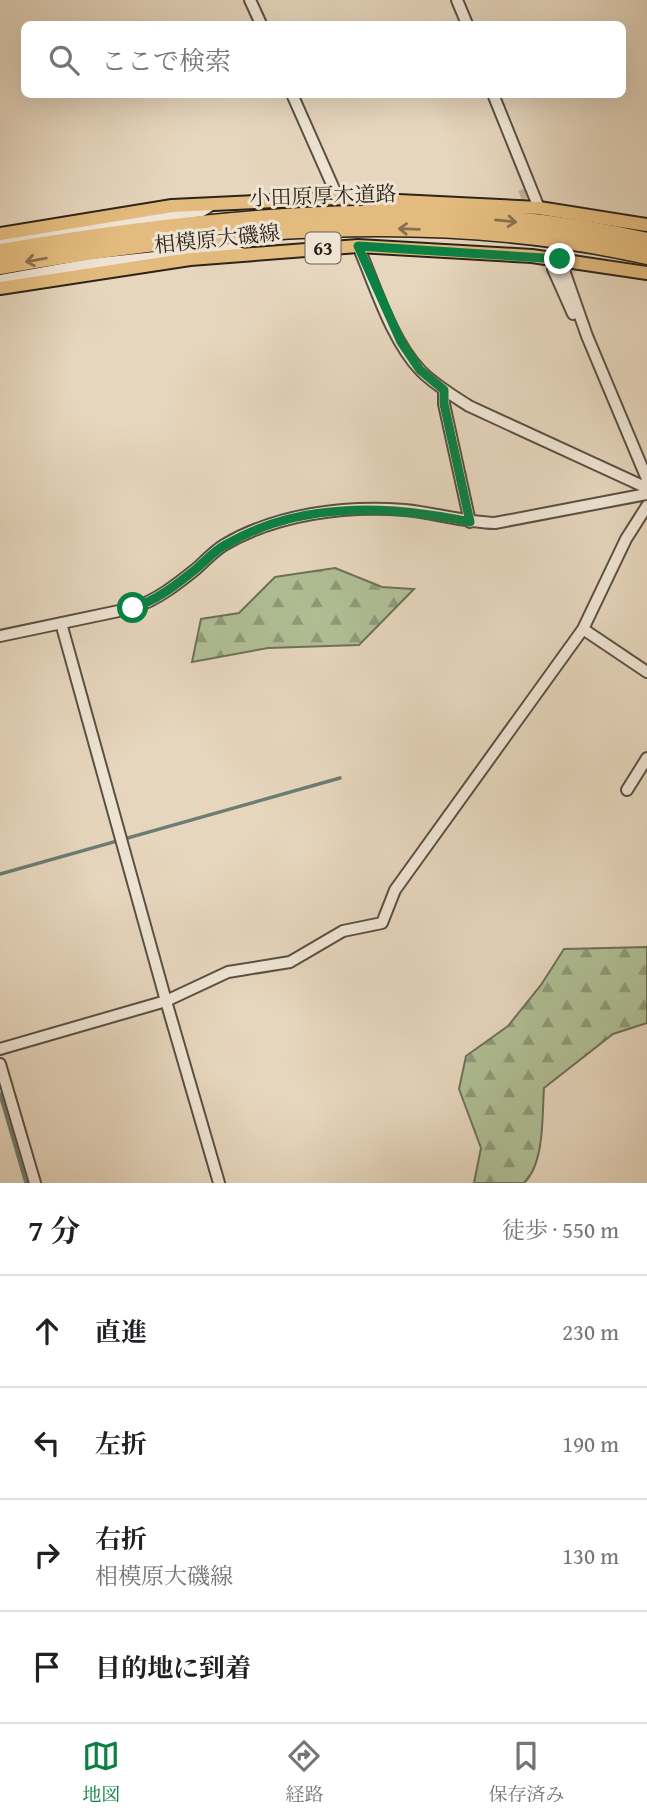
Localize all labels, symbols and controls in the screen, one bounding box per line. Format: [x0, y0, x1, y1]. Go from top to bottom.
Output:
search box [21, 21, 626, 98]
icon: search [45, 41, 83, 79]
text: ここで検索 [101, 41, 231, 80]
street label: 小田原厚木道路 [249, 177, 397, 214]
one-way arrow [495, 214, 517, 227]
street label: 相模原大磯線 [153, 217, 281, 261]
one-way arrow [398, 222, 421, 236]
road number: 63 [306, 232, 340, 264]
route end [544, 243, 575, 274]
one-way arrow [25, 254, 48, 267]
route start [117, 592, 148, 623]
text: 7 分 [28, 1208, 80, 1252]
text: 徒歩 · 550 m [502, 1213, 619, 1246]
icon: ahead [28, 1312, 66, 1350]
text: 直進 [95, 1312, 147, 1351]
text: 230 m [562, 1315, 619, 1348]
icon: left [28, 1424, 66, 1462]
text: 左折 [95, 1424, 147, 1463]
text: 190 m [562, 1427, 619, 1460]
text: 右折 [95, 1519, 147, 1558]
icon: right [28, 1536, 66, 1574]
text: 130 m [562, 1539, 619, 1572]
text: 相模原大磯線 [95, 1559, 233, 1592]
icon: arrive [28, 1648, 66, 1686]
text: 目的地に到着 [95, 1648, 251, 1687]
tab: 地図 [82, 1737, 121, 1808]
tab: 経路 [285, 1737, 324, 1808]
tab: 保存済み [488, 1737, 565, 1808]

